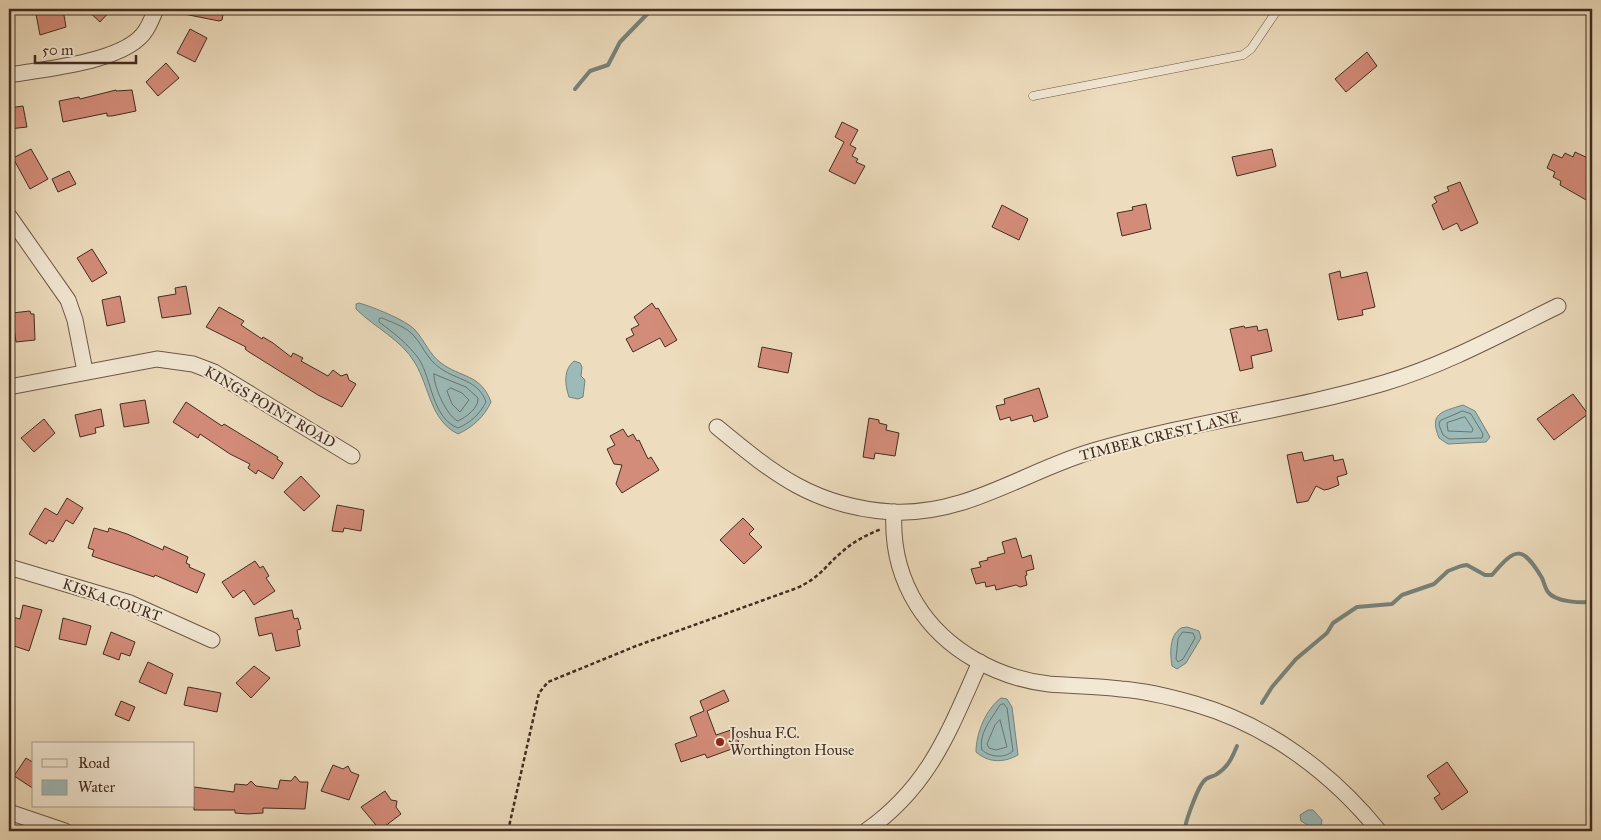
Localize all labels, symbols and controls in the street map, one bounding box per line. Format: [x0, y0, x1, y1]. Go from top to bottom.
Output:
scale bar [35, 32, 136, 64]
text: 50 m [42, 41, 74, 59]
street label: KINGS POINT ROAD [201, 362, 339, 452]
street label: TIMBER CREST LANE [1078, 407, 1243, 465]
street label: KISKA COURT [60, 575, 164, 625]
place label: Joshua F.C. Worthington House [728, 724, 854, 759]
marker: Joshua F.C. Worthington House [714, 736, 726, 748]
legend [32, 742, 195, 808]
text: Road [78, 754, 110, 772]
text: Water [78, 778, 115, 796]

